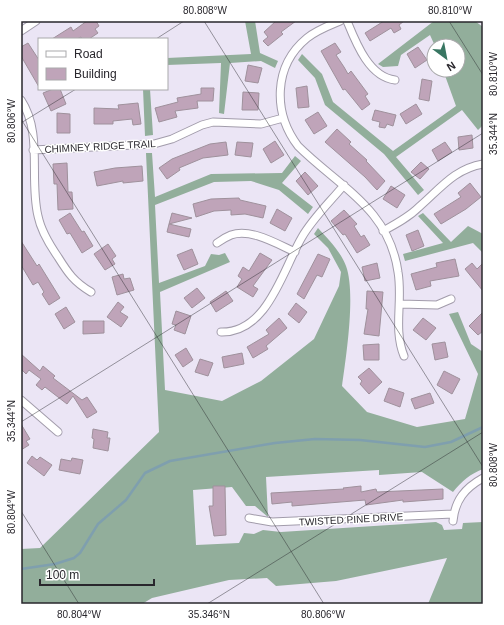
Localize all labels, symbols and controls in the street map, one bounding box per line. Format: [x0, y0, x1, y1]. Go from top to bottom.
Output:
text: 80.808°W [183, 5, 228, 16]
text: 80.810°W [428, 5, 473, 16]
legend [38, 38, 168, 90]
north arrow [426, 38, 466, 78]
text: Road [74, 47, 103, 61]
text: 80.810°W [488, 51, 499, 96]
text: N [445, 59, 458, 74]
text: Building [74, 67, 117, 81]
text: 80.806°W [6, 98, 17, 143]
text: 35.344°N [488, 113, 499, 155]
street label: CHIMNEY RIDGE TRAIL [44, 138, 156, 155]
text: 35.344°N [6, 400, 17, 442]
text: 80.808°W [488, 442, 499, 487]
text: 80.804°W [6, 489, 17, 534]
street label: TWISTED PINE DRIVE [299, 511, 404, 528]
scale bar [40, 561, 154, 587]
text: 100 m [46, 568, 79, 582]
text: 80.804°W [57, 609, 102, 620]
text: 35.346°N [188, 609, 230, 620]
text: 80.806°W [301, 609, 346, 620]

